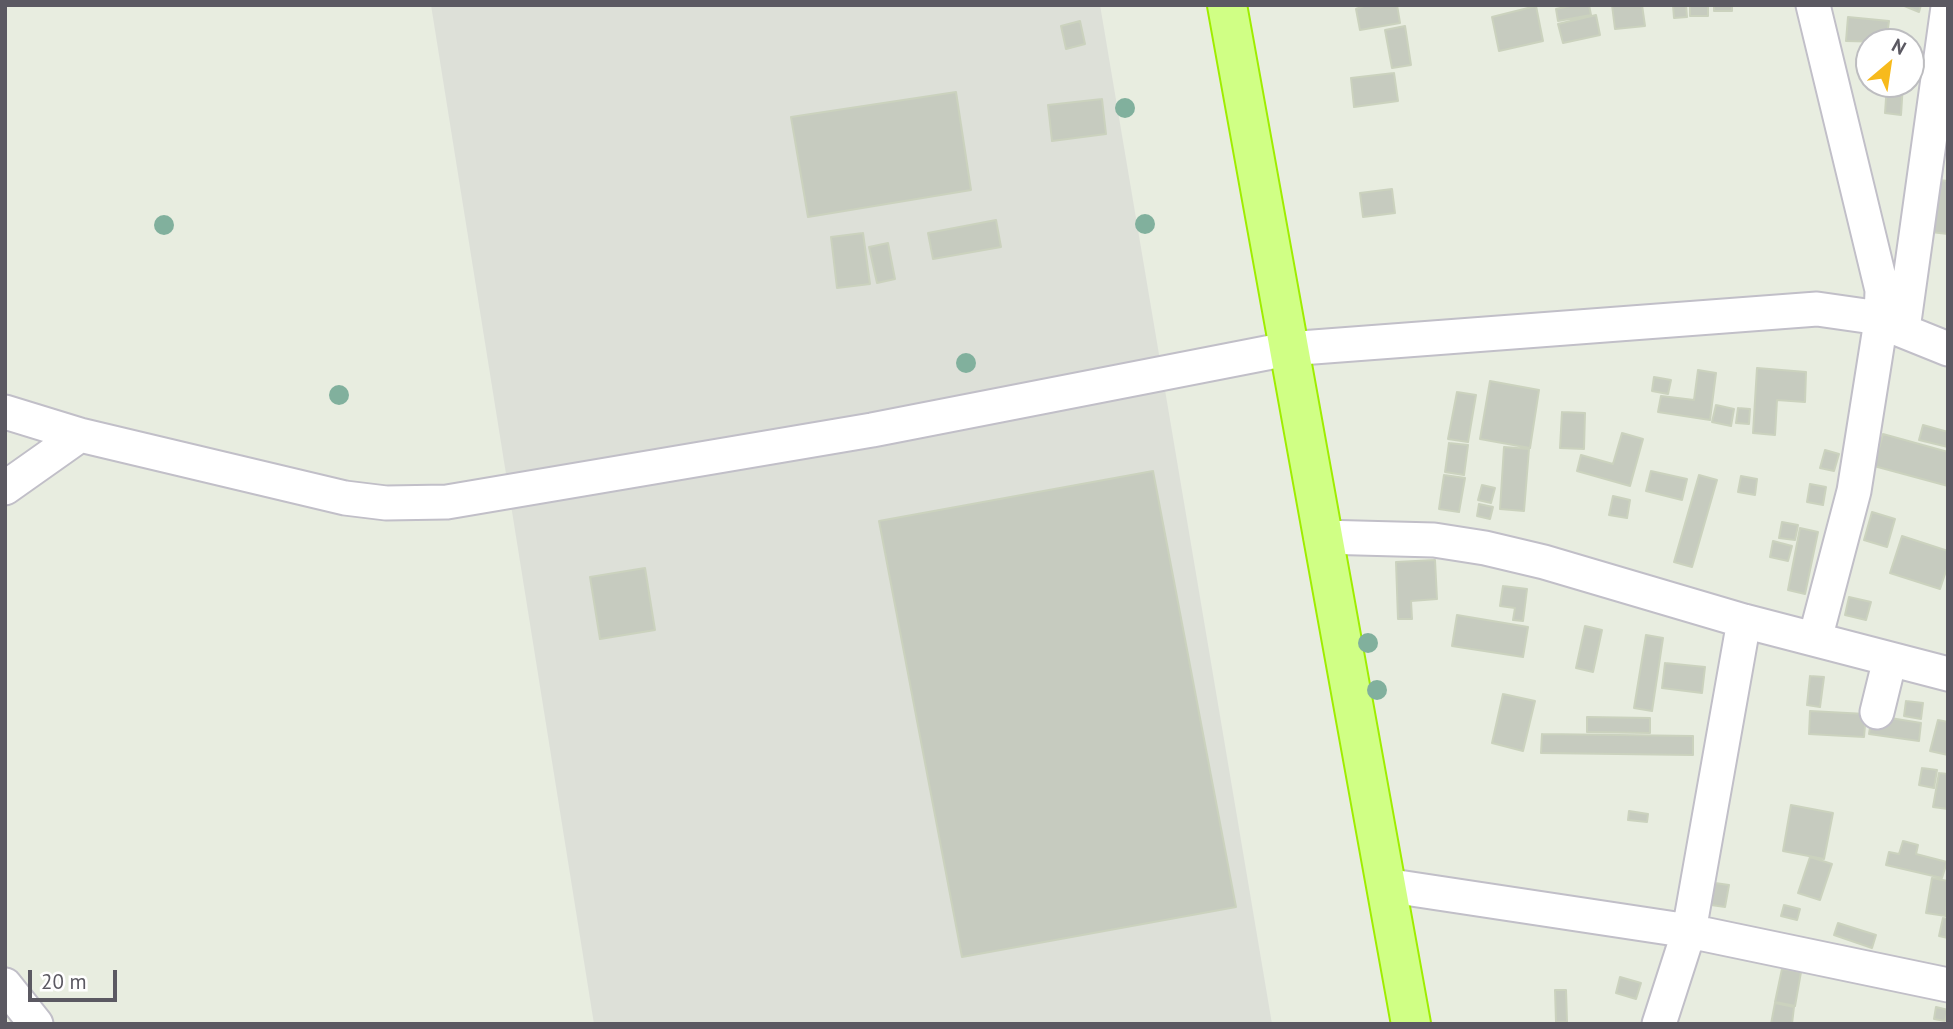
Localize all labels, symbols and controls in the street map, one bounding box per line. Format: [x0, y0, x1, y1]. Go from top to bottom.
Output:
north arrow [1855, 28, 1925, 98]
text: N [1888, 33, 1910, 60]
scale bar [32, 956, 121, 1000]
text: 20 m [41, 968, 87, 995]

